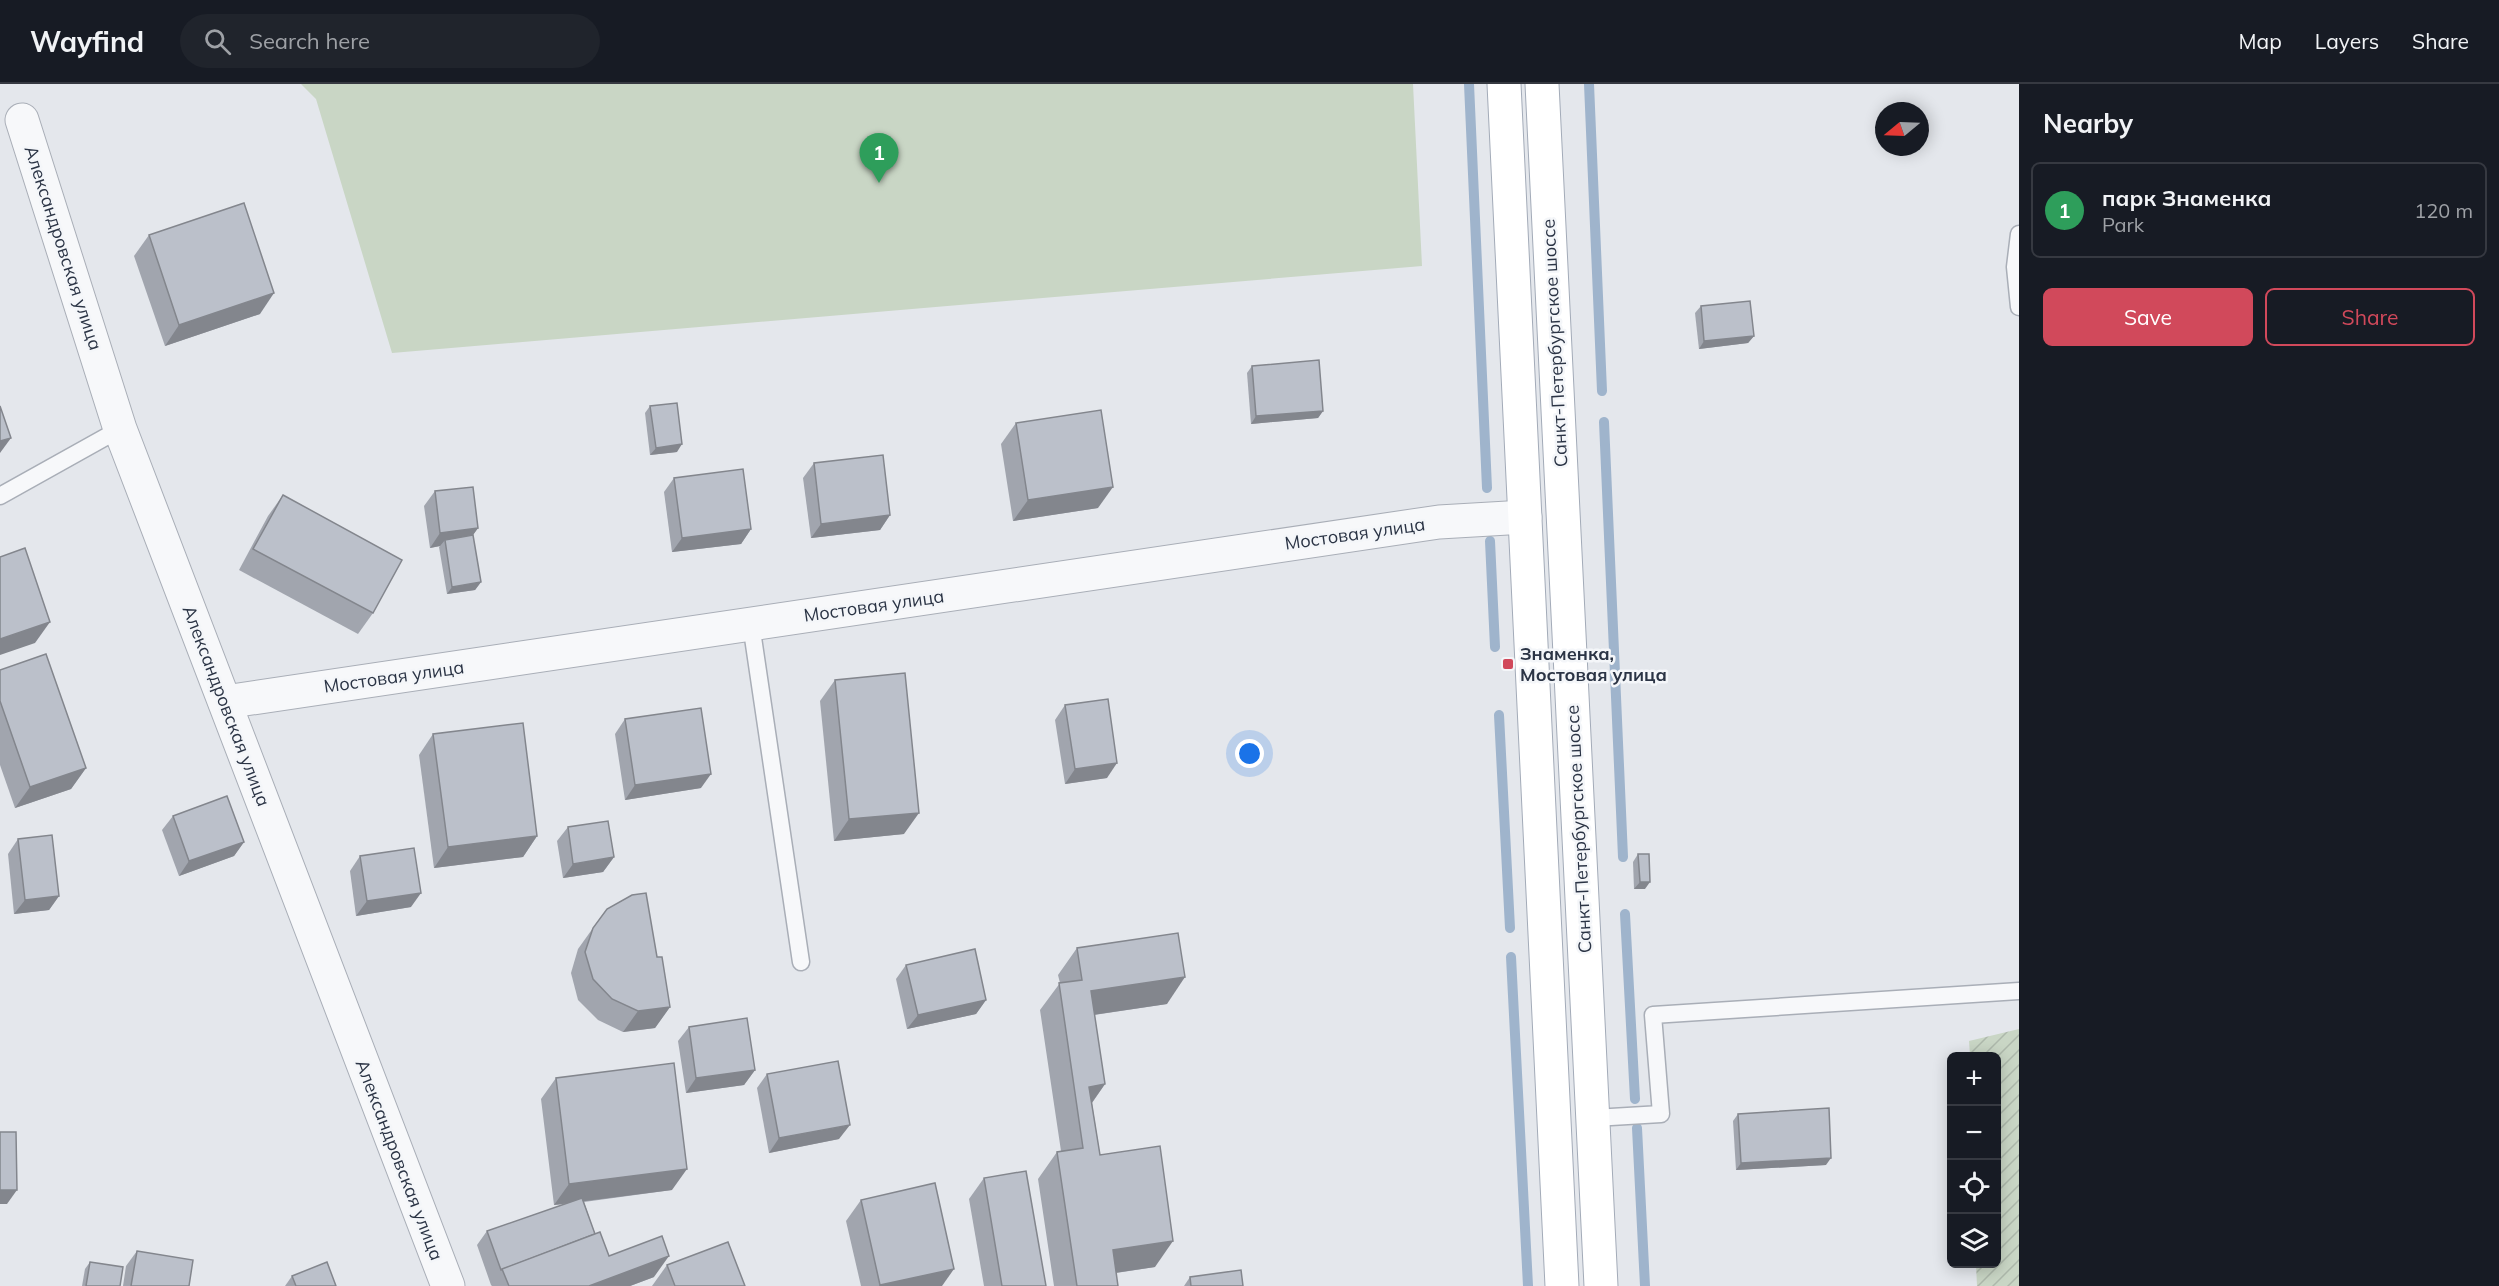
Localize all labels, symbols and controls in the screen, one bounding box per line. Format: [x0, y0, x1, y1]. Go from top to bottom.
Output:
search box [180, 14, 600, 68]
text: Wayfind [30, 24, 144, 59]
icon: search [201, 25, 234, 58]
text: Search here [249, 27, 370, 55]
text: Map [2239, 28, 2282, 54]
text: Layers [2315, 28, 2379, 54]
text: Share [2412, 28, 2469, 54]
north arrow [1875, 102, 1929, 156]
text: Nearby [2043, 107, 2133, 140]
pin: 1 [860, 134, 898, 183]
street label: Александровская улица [20, 143, 107, 353]
text: парк Знаменка [2102, 184, 2272, 212]
text: 1 [2059, 198, 2071, 223]
text: 120 m [2414, 198, 2473, 223]
text: Park [2102, 212, 2144, 237]
street label: Санкт-Петербургское шоссе [1537, 218, 1572, 468]
button: Save [2043, 288, 2253, 346]
button: Share [2265, 288, 2475, 346]
street label: Мостовая улица [1283, 512, 1427, 555]
street label: Мостовая улица [802, 584, 946, 627]
street label: Александровская улица [177, 602, 275, 810]
place label: Знаменка, Мостовая улица [1520, 642, 1667, 686]
street label: Мостовая улица [322, 655, 466, 698]
marker: Знаменка, Мостовая улица [1501, 657, 1515, 671]
street label: Санкт-Петербургское шоссе [1561, 704, 1596, 954]
your location [1235, 739, 1264, 768]
map controls [1947, 1052, 2001, 1268]
button: + [1947, 1052, 2001, 1106]
street label: Александровская улица [350, 1056, 448, 1264]
button: − [1947, 1106, 2001, 1160]
button: locate [1947, 1160, 2001, 1214]
button: layers [1947, 1214, 2001, 1268]

